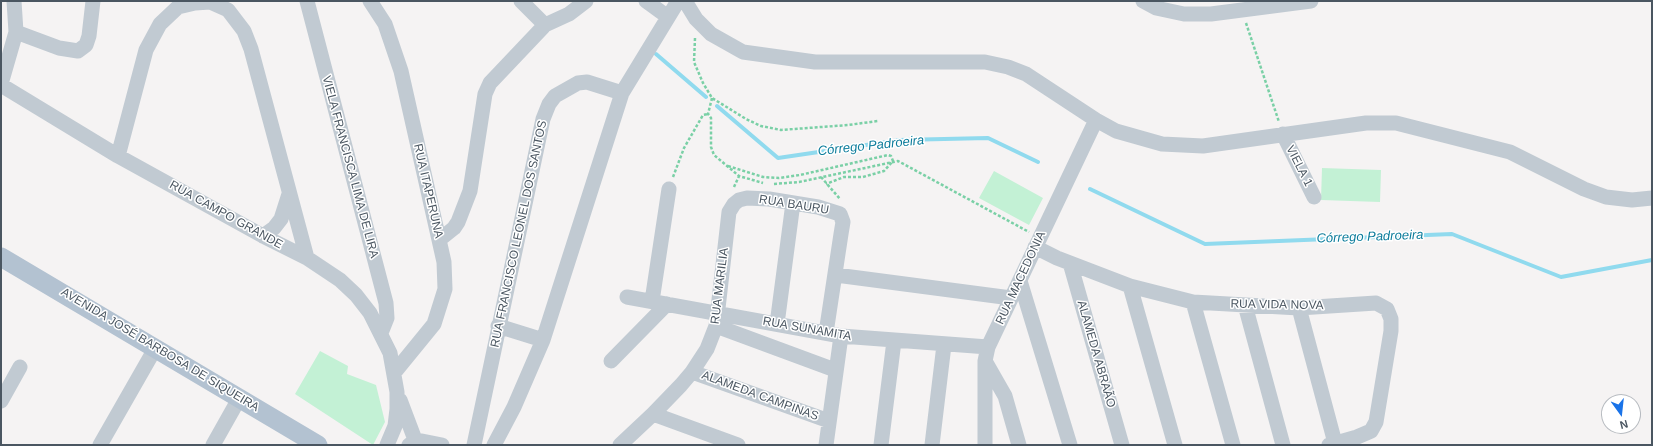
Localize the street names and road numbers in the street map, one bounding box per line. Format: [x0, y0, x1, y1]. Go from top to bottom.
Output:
street label: VIELA FRANCISCA LIMA DE LIRA [319, 74, 381, 260]
street label: RUA FRANCISCO LEONEL DOS SANTOS [488, 119, 550, 349]
street label: RUA ITAPERUNA [410, 142, 446, 240]
street label: VIELA 1 [1283, 143, 1315, 189]
street label: RUA CAMPO GRANDE [167, 178, 285, 252]
street label: RUA BAURU [758, 192, 830, 218]
street label: RUA MACEDONIA [993, 229, 1049, 327]
street label: RUA MARILIA [708, 247, 732, 325]
street label: AVENIDA JOSÉ BARBOSA DE SIQUEIRA [58, 285, 262, 415]
street label: RUA VIDA NOVA [1230, 297, 1324, 313]
street label: ALAMEDA ABRAÃO [1074, 299, 1118, 409]
street label: RUA SUNAMITA [762, 314, 852, 344]
street label: ALAMEDA CAMPINAS [700, 368, 820, 424]

